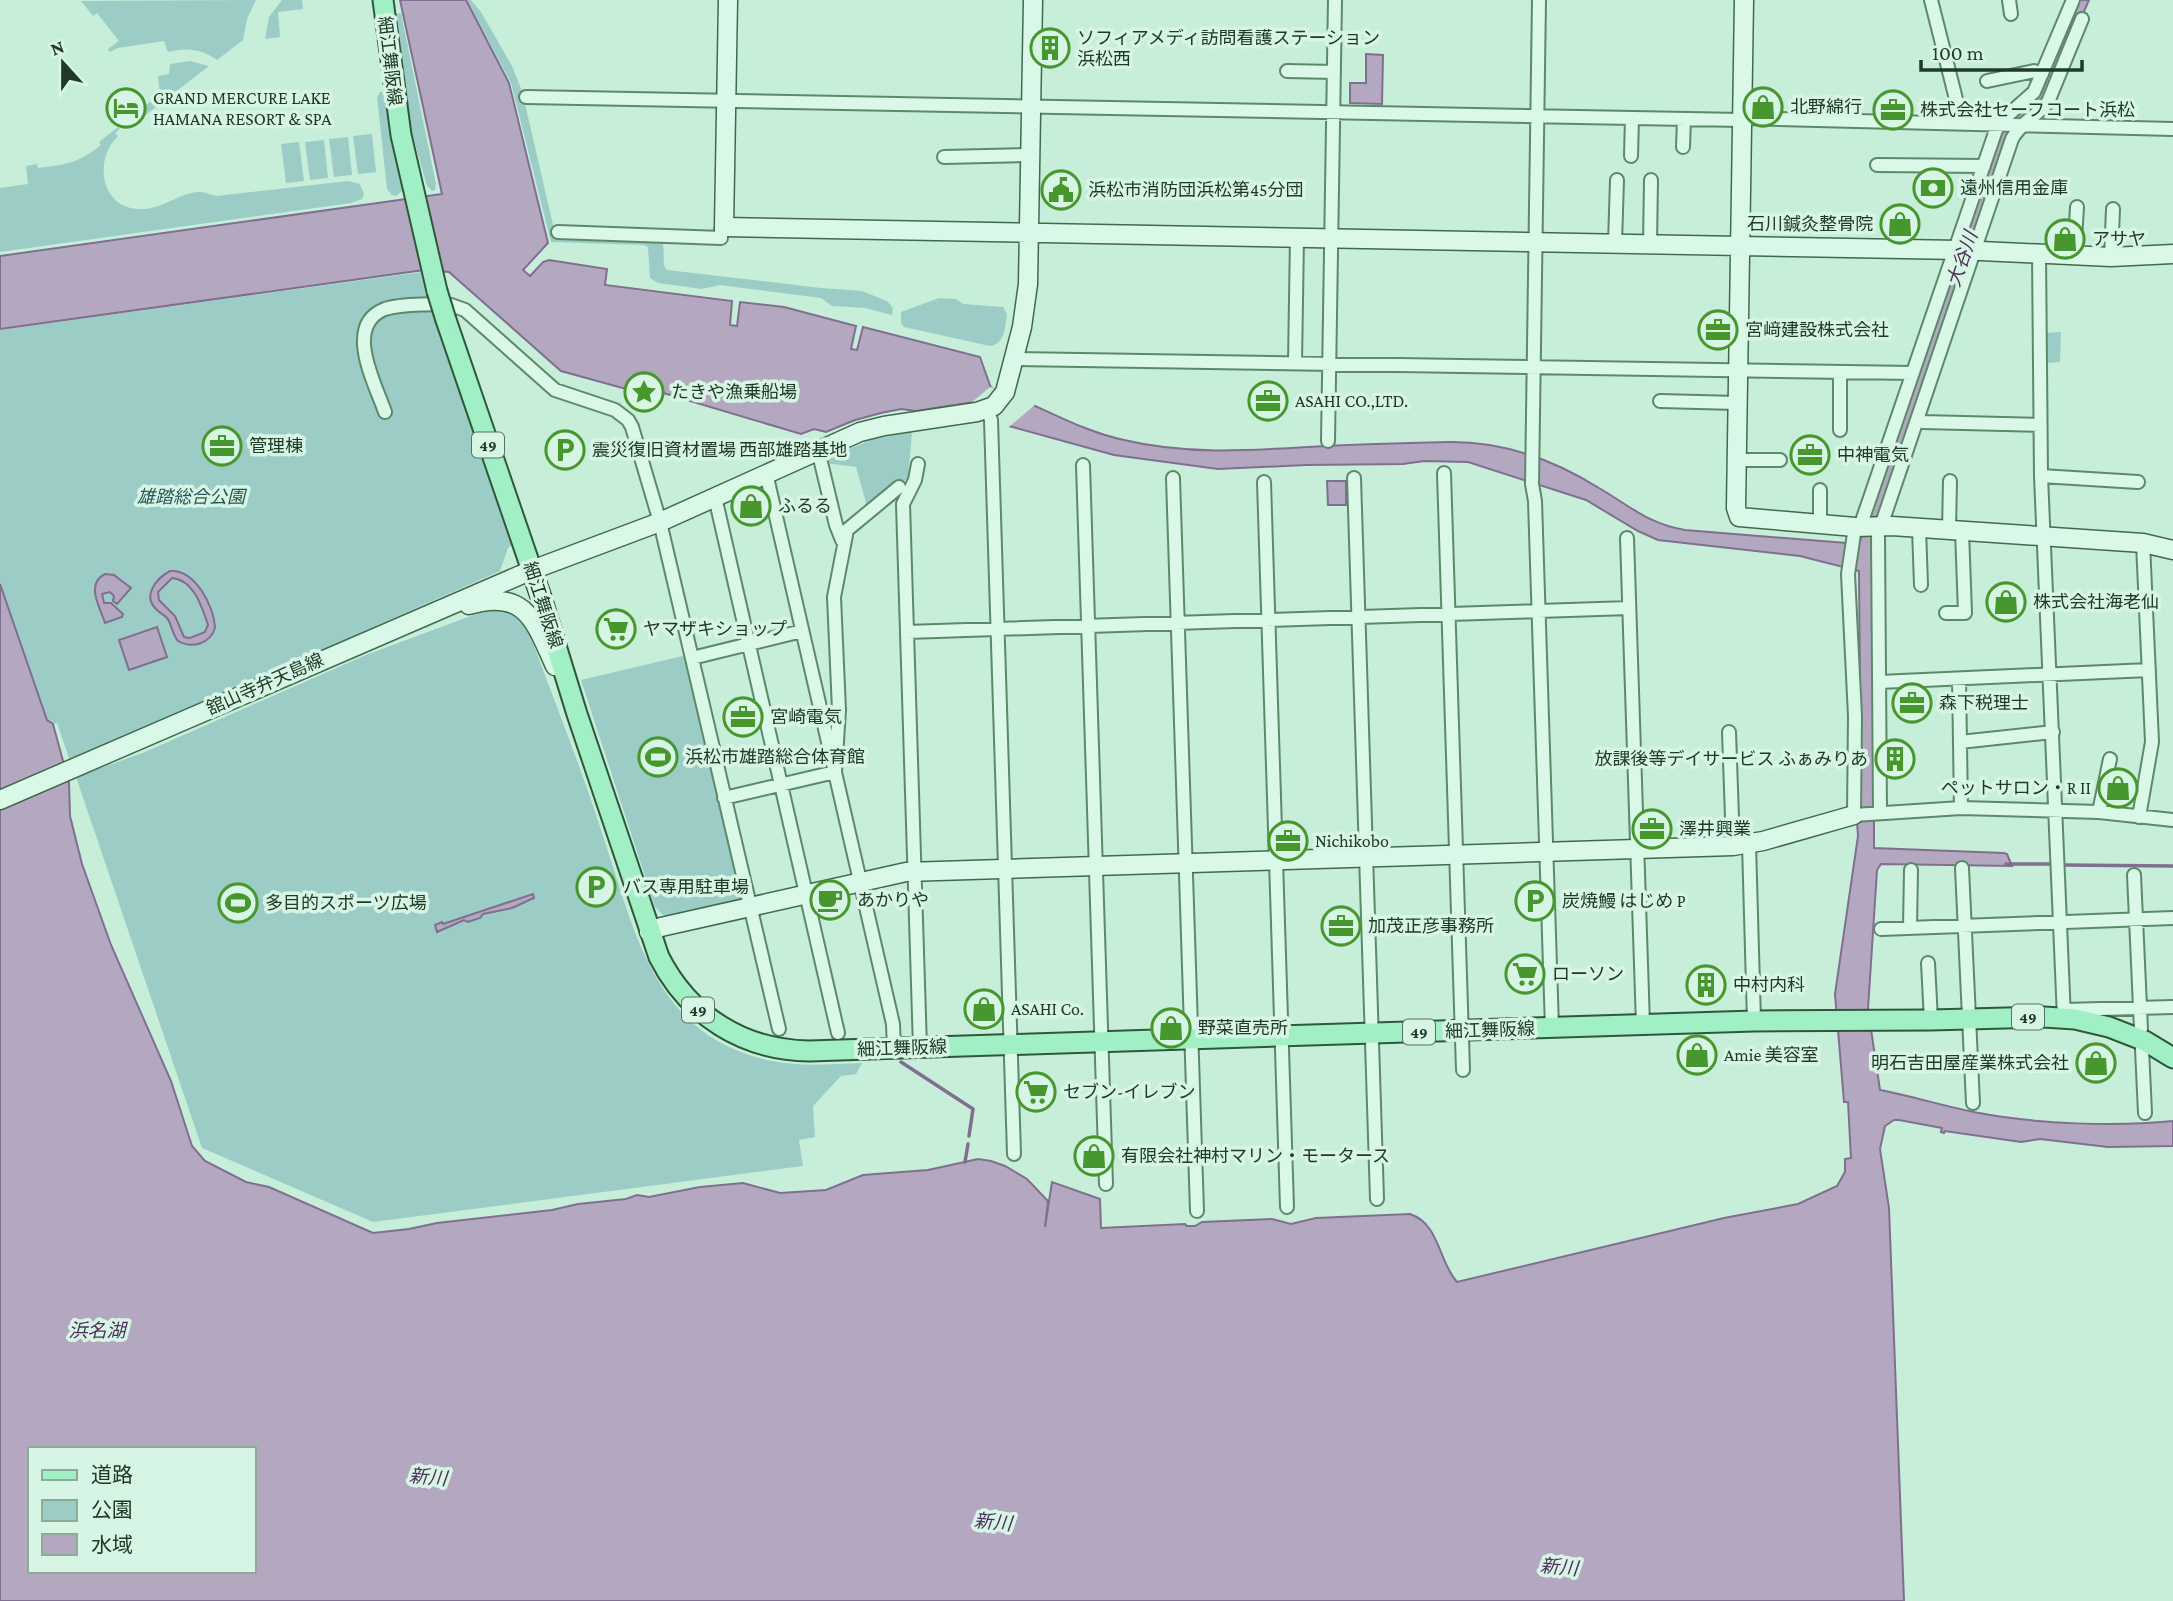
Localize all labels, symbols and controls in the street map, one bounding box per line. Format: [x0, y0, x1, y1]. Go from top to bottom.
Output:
street label: 細江舞阪線 [375, 15, 405, 107]
building icon: ソフィアメディ訪問看護ステーション 浜松西 [1029, 27, 1071, 69]
north arrow [28, 28, 98, 98]
place label: ソフィアメディ訪問看護ステーション 浜松西 [1077, 28, 1380, 69]
scale bar [1921, 28, 2082, 72]
text: N [47, 35, 67, 60]
text: 100 m [1932, 41, 1984, 65]
shop icon: 北野綿行 [1742, 86, 1784, 128]
hotel icon: GRAND MERCURE LAKE HAMANA RESORT & SPA [105, 87, 147, 129]
place label: GRAND MERCURE LAKE HAMANA RESORT & SPA [153, 88, 332, 129]
office icon: 株式会社セーフコート浜松 [1872, 89, 1914, 131]
place label: 北野綿行 [1790, 97, 1862, 117]
place label: 株式会社セーフコート浜松 [1920, 100, 2135, 120]
bank icon: 遠州信用金庫 [1912, 167, 1954, 209]
public building icon: 浜松市消防団浜松第45分団 [1040, 169, 1082, 211]
place label: 遠州信用金庫 [1960, 178, 2068, 198]
place label: 浜松市消防団浜松第45分団 [1088, 180, 1304, 200]
shop icon: 石川鍼灸整骨院 [1879, 203, 1921, 245]
place label: 石川鍼灸整骨院 [1747, 214, 1873, 234]
shop icon: アサヤ [2044, 218, 2086, 260]
water label: 大谷川 [1943, 227, 1982, 289]
place label: アサヤ [2092, 229, 2146, 249]
office icon: 宮﨑建設株式会社 [1697, 309, 1739, 351]
place label: 宮﨑建設株式会社 [1745, 320, 1889, 340]
place icon: たきや漁乗船場 [623, 371, 665, 413]
office icon: ASAHI CO.,LTD. [1247, 380, 1289, 422]
place label: たきや漁乗船場 [671, 382, 797, 402]
place label: ASAHI CO.,LTD. [1295, 391, 1408, 411]
office icon: 管理棟 [201, 425, 243, 467]
parking icon: 震災復旧資材置場 西部雄踏基地 [544, 429, 586, 471]
road number: 49 [472, 432, 504, 458]
office icon: 中神電気 [1789, 434, 1831, 476]
place label: 管理棟 [249, 436, 303, 456]
place label: 震災復旧資材置場 西部雄踏基地 [592, 440, 847, 460]
place label: 中神電気 [1837, 445, 1909, 465]
shop icon: ふるる [730, 485, 772, 527]
park label: 雄踏総合公園 [137, 487, 248, 507]
place label: ふるる [778, 496, 832, 516]
street label: 細江舞阪線 [520, 559, 566, 651]
shop icon: 株式会社海老仙 [1985, 581, 2027, 623]
place label: 株式会社海老仙 [2033, 592, 2159, 612]
supermarket icon: ヤマザキショップ [595, 608, 637, 650]
place label: ヤマザキショップ [643, 619, 787, 639]
street label: 舘山寺弁天島線 [203, 649, 327, 719]
office icon: 森下税理士 [1891, 682, 1933, 724]
place label: 森下税理士 [1939, 693, 2029, 713]
office icon: 宮崎電気 [722, 696, 764, 738]
place label: 宮崎電気 [770, 707, 842, 727]
sports icon: 浜松市雄踏総合体育館 [637, 736, 679, 778]
building icon: 放課後等デイサービス ふぁみりあ [1874, 738, 1916, 780]
place label: 浜松市雄踏総合体育館 [685, 747, 865, 767]
place label: 放課後等デイサービス ふぁみりあ [1595, 749, 1868, 769]
shop icon: ペットサロン・R II [2097, 767, 2139, 809]
place label: ペットサロン・R II [1941, 778, 2091, 798]
office icon: 澤井興業 [1631, 808, 1673, 850]
place label: 澤井興業 [1679, 819, 1751, 839]
office icon: Nichikobo [1267, 820, 1309, 862]
place label: Nichikobo [1315, 831, 1389, 851]
parking icon: バス専用駐車場 [575, 866, 617, 908]
place label: バス専用駐車場 [623, 877, 749, 897]
cafe icon: あかりや [809, 879, 851, 921]
parking icon: 炭焼鰻 はじめ P [1514, 880, 1556, 922]
sports icon: 多目的スポーツ広場 [217, 882, 259, 924]
place label: あかりや [857, 890, 929, 910]
place label: 炭焼鰻 はじめ P [1562, 891, 1686, 911]
place label: 多目的スポーツ広場 [265, 893, 427, 913]
office icon: 加茂正彦事務所 [1320, 905, 1362, 947]
place label: 加茂正彦事務所 [1368, 916, 1494, 936]
supermarket icon: ローソン [1504, 953, 1546, 995]
place label: ローソン [1552, 964, 1624, 984]
building icon: 中村内科 [1685, 964, 1727, 1006]
place label: 中村内科 [1733, 975, 1805, 995]
shop icon: ASAHI Co. [963, 988, 1005, 1030]
road number: 49 [682, 998, 714, 1022]
place label: ASAHI Co. [1011, 999, 1084, 1019]
road number: 49 [2012, 1004, 2044, 1030]
shop icon: 野菜直売所 [1150, 1007, 1192, 1049]
place label: 野菜直売所 [1198, 1018, 1288, 1038]
street label: 細江舞阪線 [1445, 1018, 1535, 1042]
road number: 49 [1403, 1020, 1435, 1044]
shop icon: Amie 美容室 [1676, 1034, 1718, 1076]
street label: 細江舞阪線 [857, 1036, 947, 1060]
shop icon: 明石吉田屋産業株式会社 [2075, 1042, 2117, 1084]
place label: Amie 美容室 [1724, 1045, 1819, 1065]
place label: 明石吉田屋産業株式会社 [1871, 1053, 2069, 1073]
supermarket icon: セブン-イレブン [1015, 1071, 1057, 1113]
place label: セブン-イレブン [1063, 1082, 1196, 1102]
shop icon: 有限会社神村マリン・モータース [1073, 1135, 1115, 1177]
place label: 有限会社神村マリン・モータース [1121, 1146, 1390, 1166]
water label: 浜名湖 [68, 1320, 128, 1341]
legend [28, 1447, 256, 1573]
text: 道路 [91, 1463, 133, 1487]
water label: 新川 [408, 1465, 450, 1489]
text: 公園 [91, 1498, 133, 1522]
water label: 新川 [973, 1510, 1015, 1534]
text: 水域 [91, 1533, 133, 1557]
water label: 新川 [1539, 1555, 1581, 1579]

